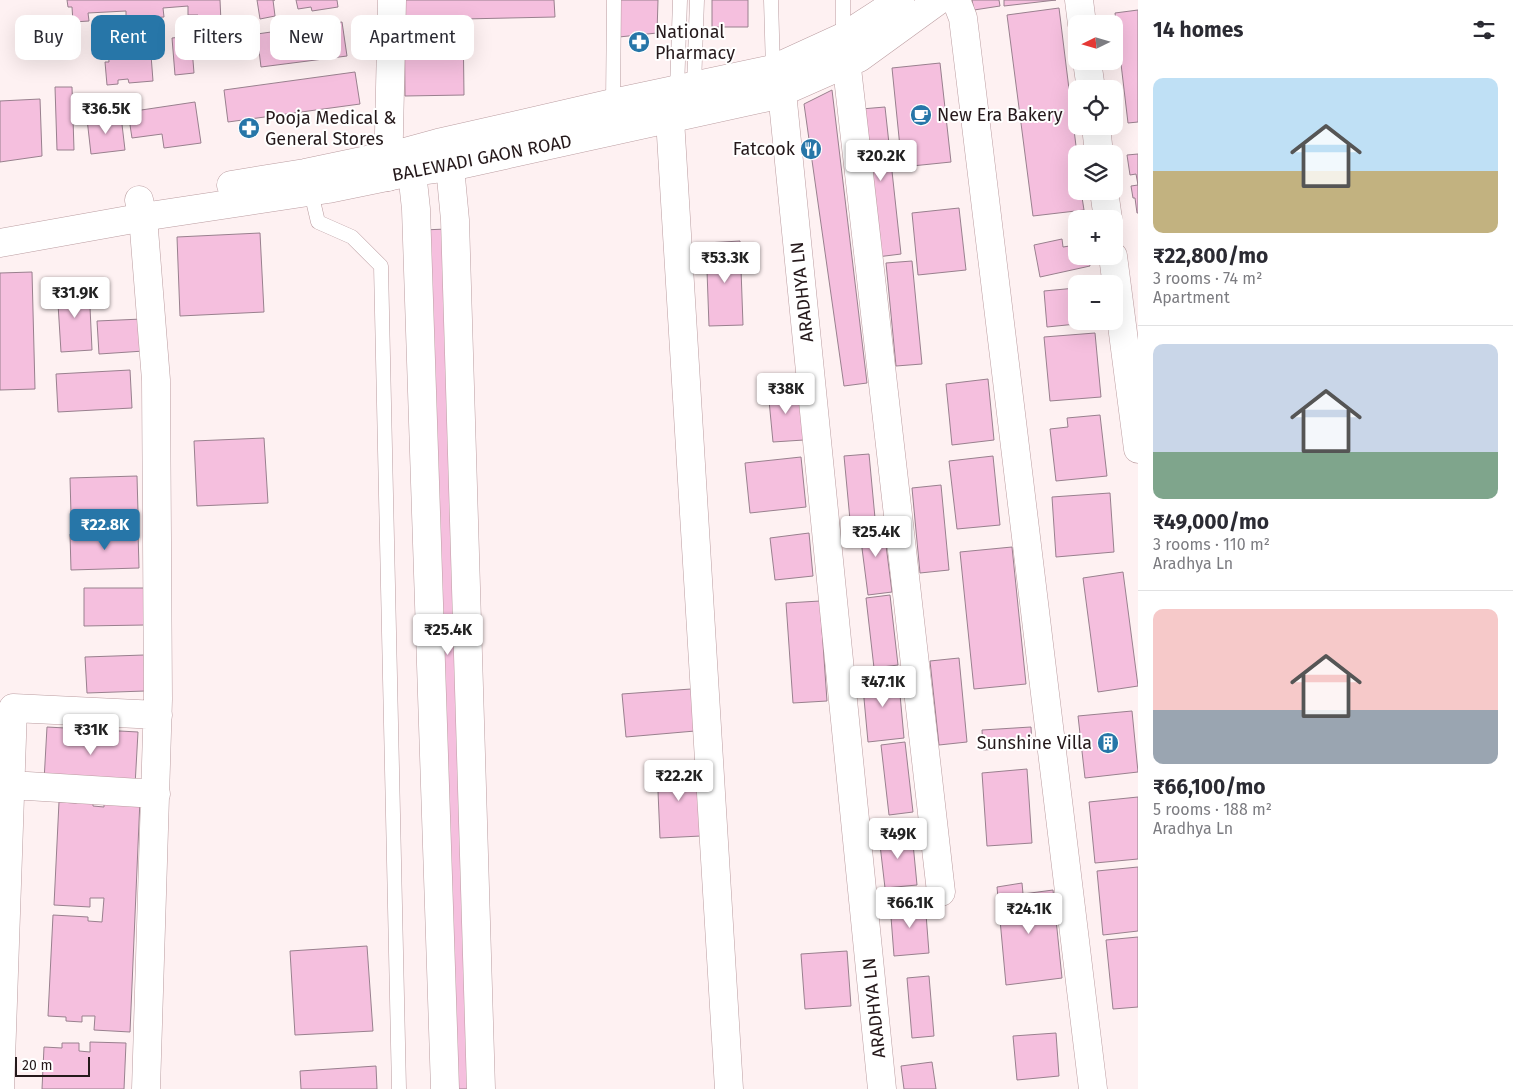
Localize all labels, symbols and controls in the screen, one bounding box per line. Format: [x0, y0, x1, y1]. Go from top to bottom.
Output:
chip: Buy [15, 15, 81, 60]
chip: Rent [91, 15, 165, 60]
chip: Filters [175, 15, 260, 60]
chip: New [270, 15, 341, 60]
chip: Apartment [351, 15, 474, 60]
north arrow [1068, 15, 1122, 70]
map controls [1068, 15, 1123, 330]
icon: filters [1470, 16, 1498, 44]
text: 14 homes [1153, 17, 1243, 43]
place label: National Pharmacy [655, 21, 735, 64]
pharmacy icon: National Pharmacy [627, 30, 651, 54]
button: locate [1068, 80, 1123, 135]
pin: ₹36.5K [65, 92, 147, 135]
text: ₹36.5K [82, 99, 130, 118]
cafe icon: New Era Bakery [909, 103, 933, 127]
place label: New Era Bakery [937, 104, 1063, 126]
place label: Pooja Medical & General Stores [265, 107, 396, 150]
icon: home [1281, 111, 1371, 201]
pharmacy icon: Pooja Medical & General Stores [237, 116, 261, 140]
street label: BALEWADI GAON ROAD [390, 130, 574, 186]
restaurant icon: Fatcook [799, 137, 823, 161]
place label: Fatcook [733, 138, 796, 160]
pin: ₹20.2K [840, 140, 922, 182]
button: layers [1068, 145, 1123, 200]
text: ₹20.2K [857, 146, 905, 165]
button: + [1068, 210, 1123, 265]
street label: ARADHYA LN [786, 241, 818, 343]
pin: ₹53.3K [684, 242, 766, 284]
text: ₹22,800/mo [1153, 243, 1268, 269]
text: ₹53.3K [701, 248, 749, 267]
text: 3 rooms · 74 m² [1153, 269, 1262, 288]
button: − [1068, 275, 1123, 330]
pin: ₹31.9K [34, 276, 116, 319]
text: ₹31.9K [52, 283, 98, 302]
text: Apartment [1153, 288, 1230, 307]
pin: ₹38K [756, 372, 816, 415]
icon: home [1281, 376, 1371, 466]
text: ₹38K [768, 379, 804, 398]
pin: ₹22.8K [64, 508, 146, 551]
text: ₹49,000/mo [1153, 509, 1269, 535]
text: ₹22.8K [81, 515, 129, 534]
pin: ₹25.4K [835, 516, 917, 558]
text: ₹25.4K [852, 522, 900, 541]
text: 3 rooms · 110 m² [1153, 535, 1270, 554]
text: Aradhya Ln [1153, 554, 1233, 573]
pin: ₹25.4K [407, 614, 489, 656]
text: ₹25.4K [424, 620, 472, 639]
icon: home [1281, 641, 1371, 731]
pin: ₹47.1K [842, 666, 924, 708]
text: ₹47.1K [861, 672, 905, 691]
pin: ₹31K [61, 714, 121, 756]
text: ₹31K [74, 720, 108, 739]
building icon: Sunshine Villa [1096, 731, 1120, 755]
place label: Sunshine Villa [977, 732, 1092, 754]
pin: ₹22.2K [638, 760, 720, 802]
text: ₹22.2K [655, 766, 703, 785]
text: ₹66,100/mo [1153, 774, 1266, 800]
text: 5 rooms · 188 m² [1153, 800, 1272, 819]
pin: ₹49K [868, 818, 928, 860]
text: Aradhya Ln [1153, 819, 1233, 838]
text: ₹49K [880, 824, 916, 843]
pin: ₹66.1K [869, 886, 951, 929]
pin: ₹24.1K [988, 892, 1070, 935]
text: ₹66.1K [887, 893, 933, 912]
text: ₹24.1K [1006, 899, 1052, 918]
street label: ARADHYA LN [858, 957, 890, 1059]
scale bar [15, 1054, 90, 1077]
text: 20 m [22, 1057, 52, 1074]

